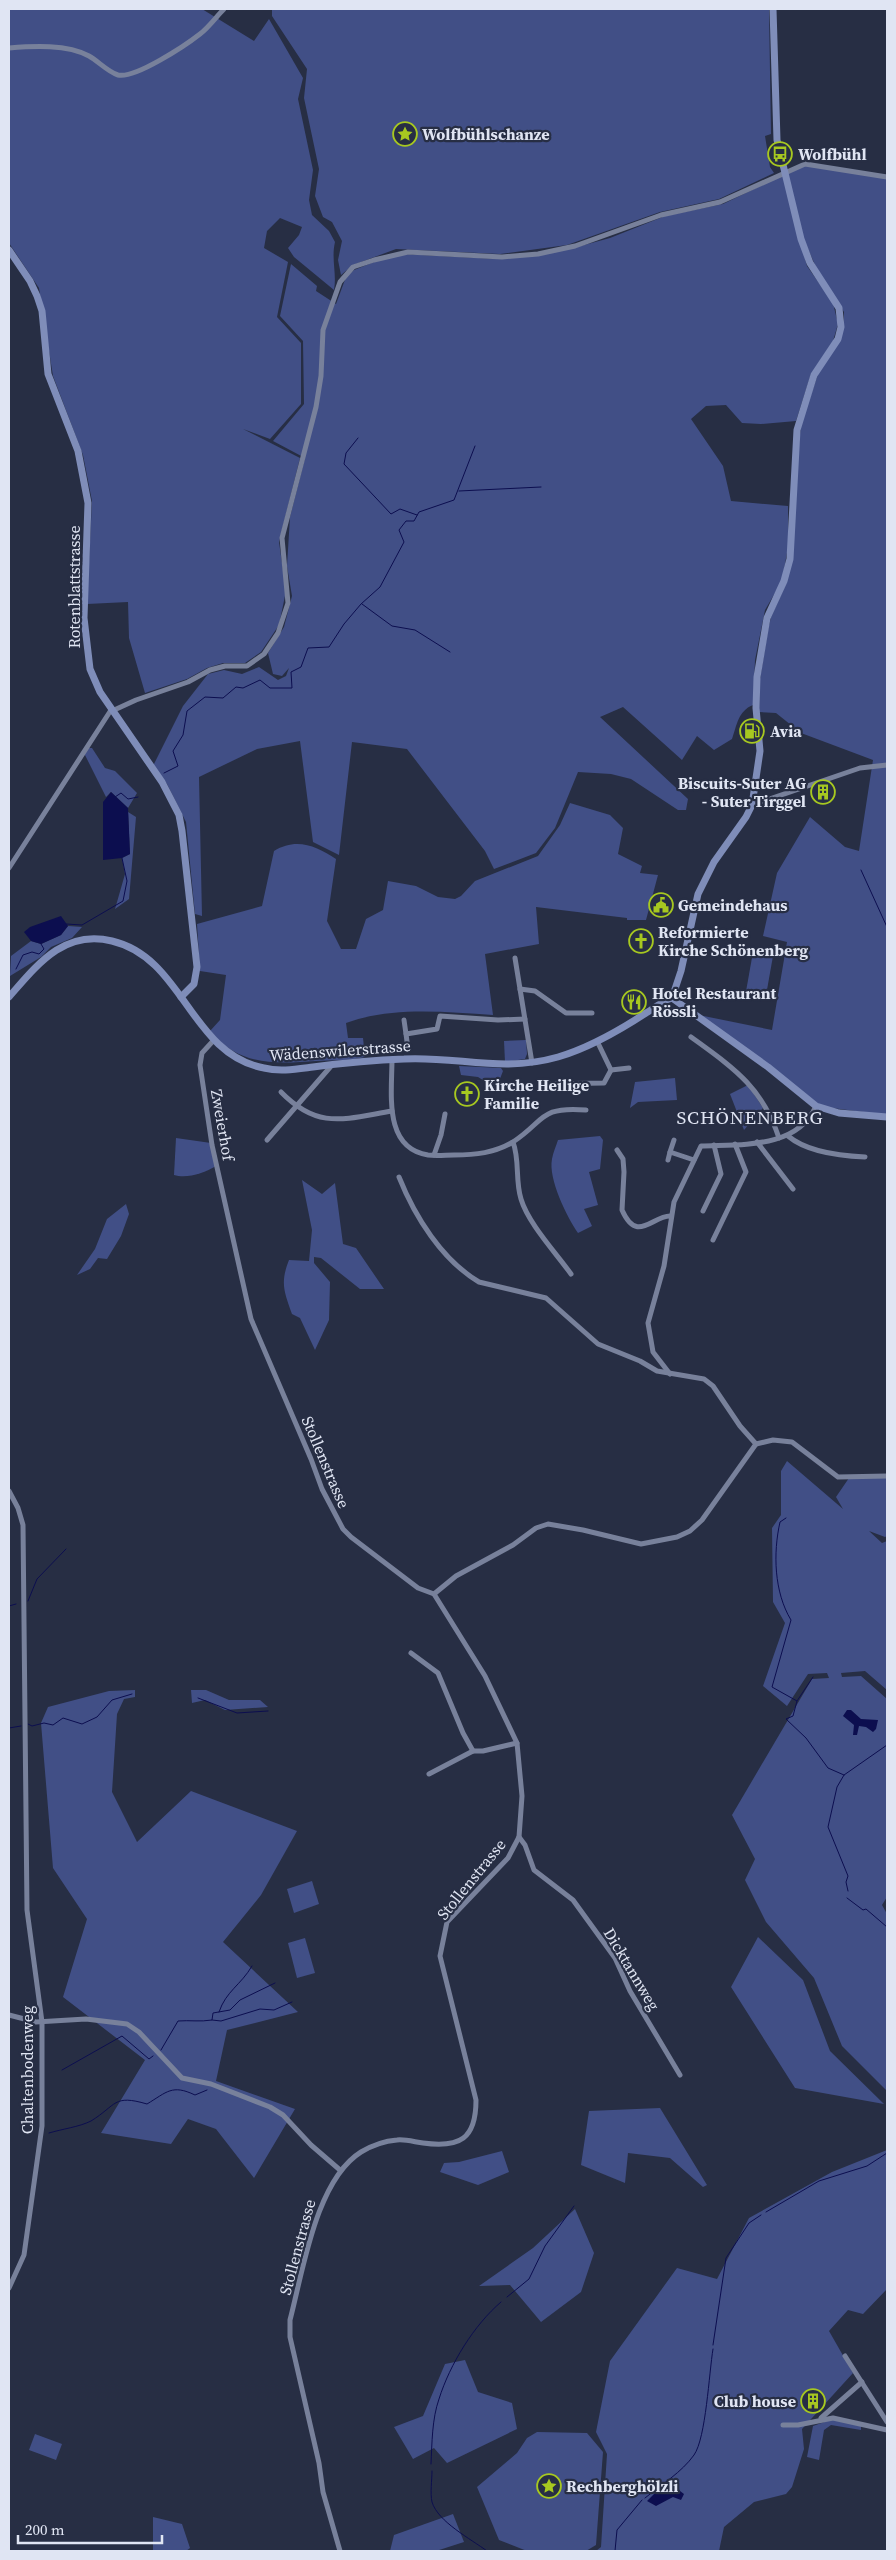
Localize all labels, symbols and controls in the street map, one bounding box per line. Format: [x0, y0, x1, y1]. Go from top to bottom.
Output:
place icon: Wolfbühlschanze [392, 121, 418, 147]
place label: Wolfbühlschanze [422, 123, 550, 145]
bus stop icon: Wolfbühl [767, 141, 793, 167]
place label: Wolfbühl [798, 143, 867, 165]
street label: Rotenblattstrasse [63, 525, 85, 649]
fuel station icon: Avia [739, 718, 765, 744]
place label: Avia [770, 720, 802, 742]
place label: Biscuits-Suter AG - Suter Tirggel [678, 772, 806, 812]
building icon: Biscuits-Suter AG - Suter Tirggel [810, 779, 836, 805]
public building icon: Gemeindehaus [648, 892, 674, 918]
place label: Gemeindehaus [678, 894, 788, 916]
place label: Reformierte Kirche Schönenberg [658, 921, 809, 961]
church icon: Reformierte Kirche Schönenberg [628, 928, 654, 954]
place label: Hotel Restaurant Rössli [652, 982, 776, 1022]
restaurant icon: Hotel Restaurant Rössli [621, 989, 647, 1015]
street label: Wädenswilerstrasse [269, 1034, 411, 1066]
place label: Kirche Heilige Familie [484, 1074, 589, 1114]
church icon: Kirche Heilige Familie [454, 1081, 480, 1107]
street label: Zweierhof [206, 1088, 240, 1164]
district label: SCHÖNENBERG [676, 1104, 824, 1130]
street label: Stollenstrasse [297, 1413, 355, 1511]
street label: Stollenstrasse [432, 1834, 510, 1924]
street label: Dicktannweg [599, 1923, 665, 2015]
street label: Chaltenbodenweg [16, 2006, 38, 2134]
street label: Stollenstrasse [274, 2197, 320, 2297]
building icon: Club house [800, 2388, 826, 2414]
place label: Club house [714, 2390, 796, 2412]
place icon: Rechberghölzli [536, 2473, 562, 2499]
place label: Rechberghölzli [566, 2475, 678, 2497]
scale bar [18, 2512, 161, 2544]
text: 200 m [25, 2519, 65, 2540]

